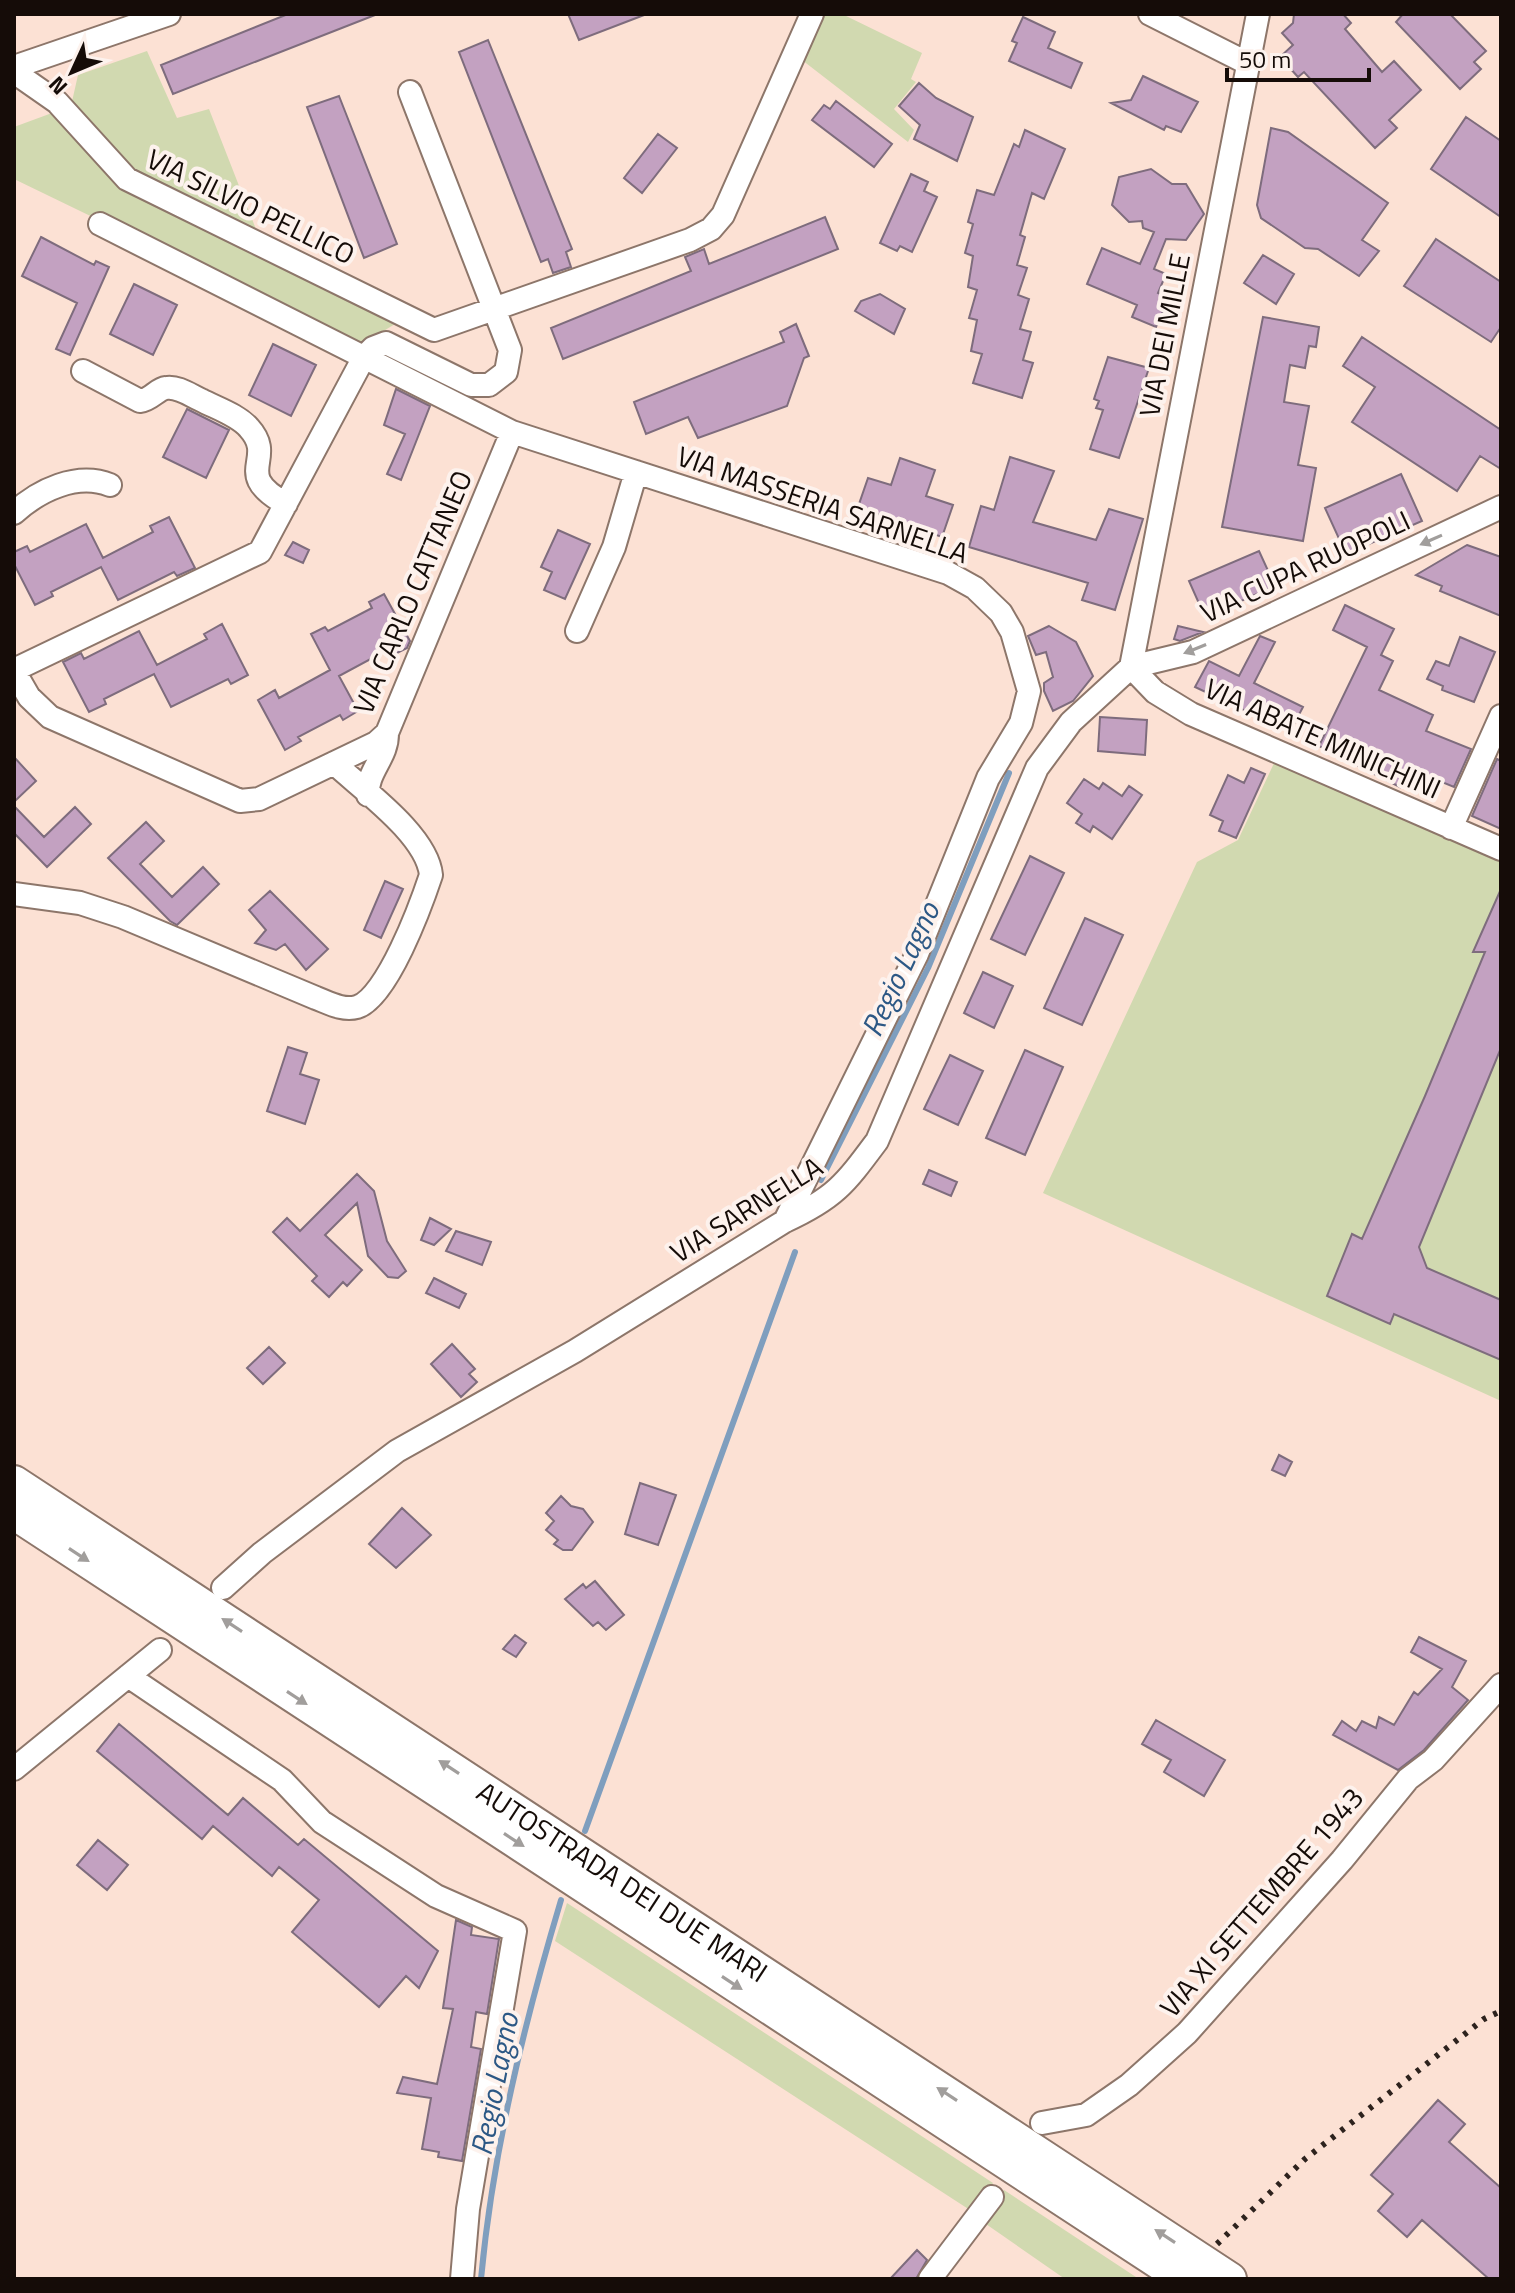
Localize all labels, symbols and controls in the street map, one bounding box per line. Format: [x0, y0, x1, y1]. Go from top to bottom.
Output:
north arrow [32, 32, 112, 112]
scale bar [1227, 32, 1369, 82]
text: 50 m [1239, 41, 1291, 77]
text: N [40, 69, 75, 103]
street label: VIA SILVIO PELLICO [140, 137, 362, 275]
street label: VIA DEI MILLE [1127, 250, 1201, 420]
street label: VIA MASSERIA SARNELLA [672, 434, 975, 574]
street label: VIA CARLO CATTANEO [341, 464, 483, 720]
street label: VIA CUPA RUOPOLI [1193, 499, 1417, 633]
one-way arrow [1419, 534, 1443, 547]
one-way arrow [1183, 643, 1207, 656]
street label: VIA ABATE MINICHINI [1198, 667, 1448, 809]
water label: Regio Lagno [849, 893, 952, 1044]
street label: VIA SARNELLA [661, 1145, 831, 1273]
one-way arrow [69, 1548, 90, 1563]
one-way arrow [221, 1617, 242, 1632]
one-way arrow [286, 1690, 307, 1705]
one-way arrow [438, 1760, 460, 1775]
street label: AUTOSTRADA DEI DUE MARI [469, 1770, 777, 1992]
street label: VIA XI SETTEMBRE 1943 [1149, 1777, 1373, 2027]
one-way arrow [504, 1833, 525, 1848]
one-way arrow [721, 1975, 742, 1990]
water label: Regio Lagno [458, 2008, 531, 2159]
one-way arrow [937, 2086, 958, 2101]
one-way arrow [1154, 2230, 1176, 2244]

